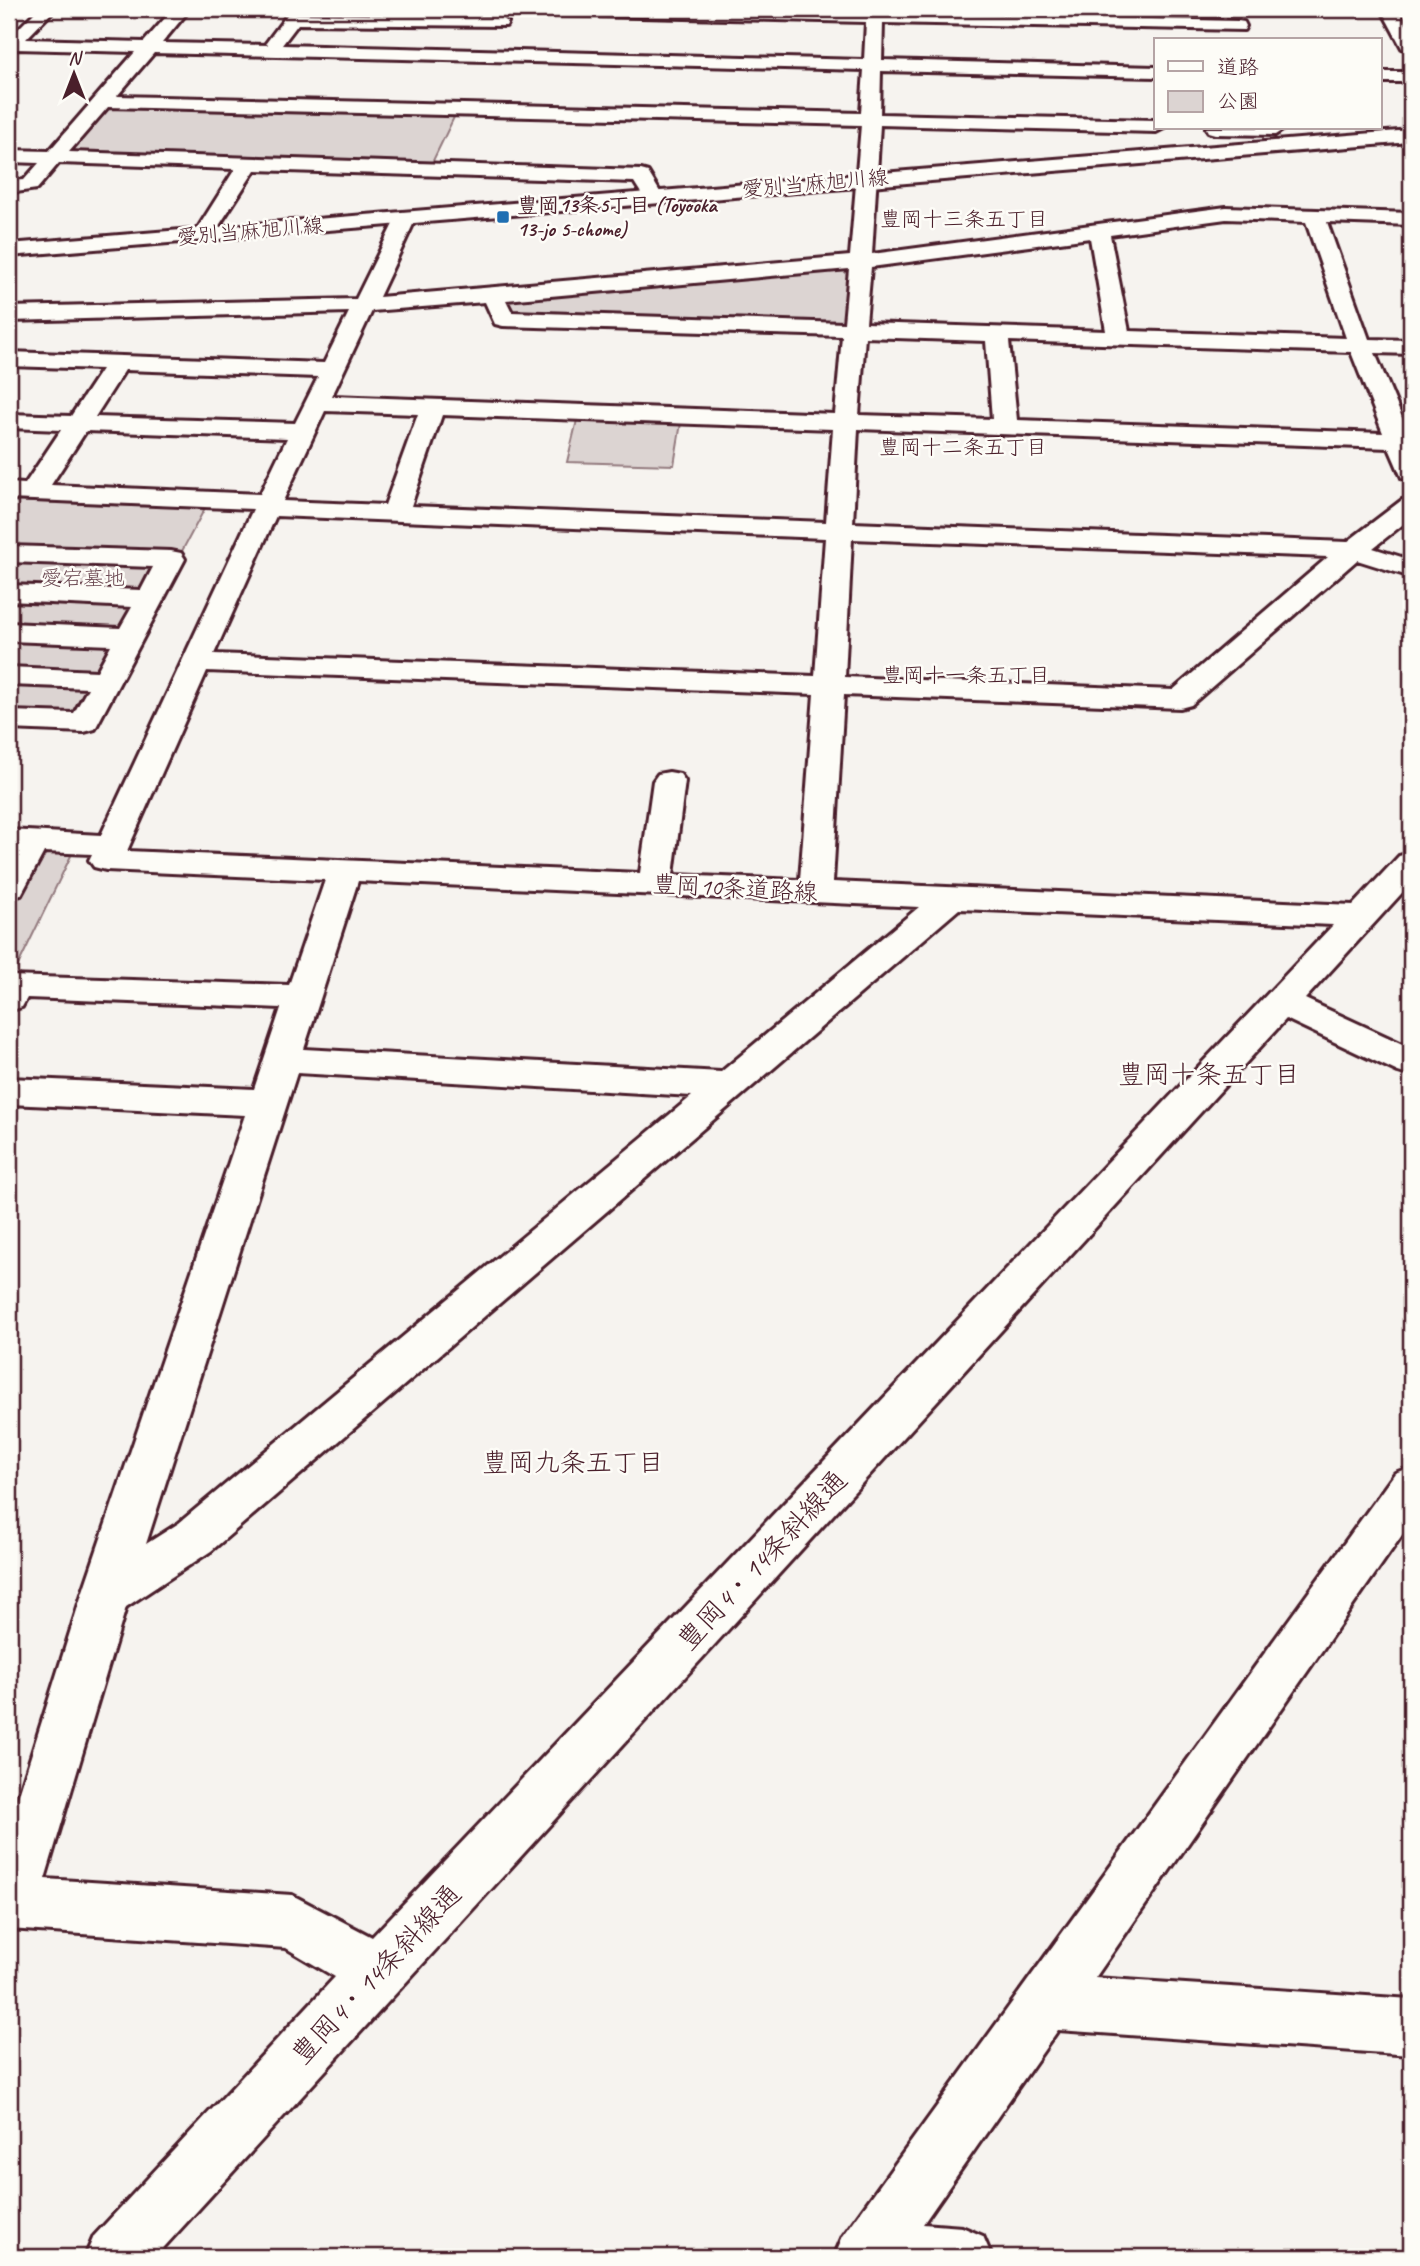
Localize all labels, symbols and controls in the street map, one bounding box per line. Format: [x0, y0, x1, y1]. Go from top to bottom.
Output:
north arrow [38, 38, 108, 108]
legend [1154, 38, 1382, 130]
text: N [68, 46, 83, 70]
text: 道路 [1217, 54, 1259, 80]
text: 公園 [1217, 88, 1259, 114]
street label: 愛別当麻旭川線 [741, 164, 889, 202]
place label: 豊岡13条5丁目 (Toyooka 13-jo 5-chome) [517, 192, 718, 242]
district label: 豊岡十三条五丁目 [880, 206, 1048, 232]
marker: 豊岡13条5丁目 (Toyooka 13-jo 5-chome) [495, 209, 511, 225]
street label: 愛別当麻旭川線 [176, 212, 324, 250]
district label: 豊岡十二条五丁目 [879, 434, 1047, 460]
park label: 愛宕墓地 [41, 565, 125, 591]
district label: 豊岡十一条五丁目 [882, 662, 1050, 688]
street label: 豊岡10条道路線 [652, 869, 818, 907]
district label: 豊岡十条五丁目 [1118, 1058, 1300, 1091]
district label: 豊岡九条五丁目 [482, 1446, 664, 1479]
street label: 豊岡4・14条斜線通 [669, 1463, 855, 1657]
street label: 豊岡4・14条斜線通 [283, 1877, 469, 2071]

